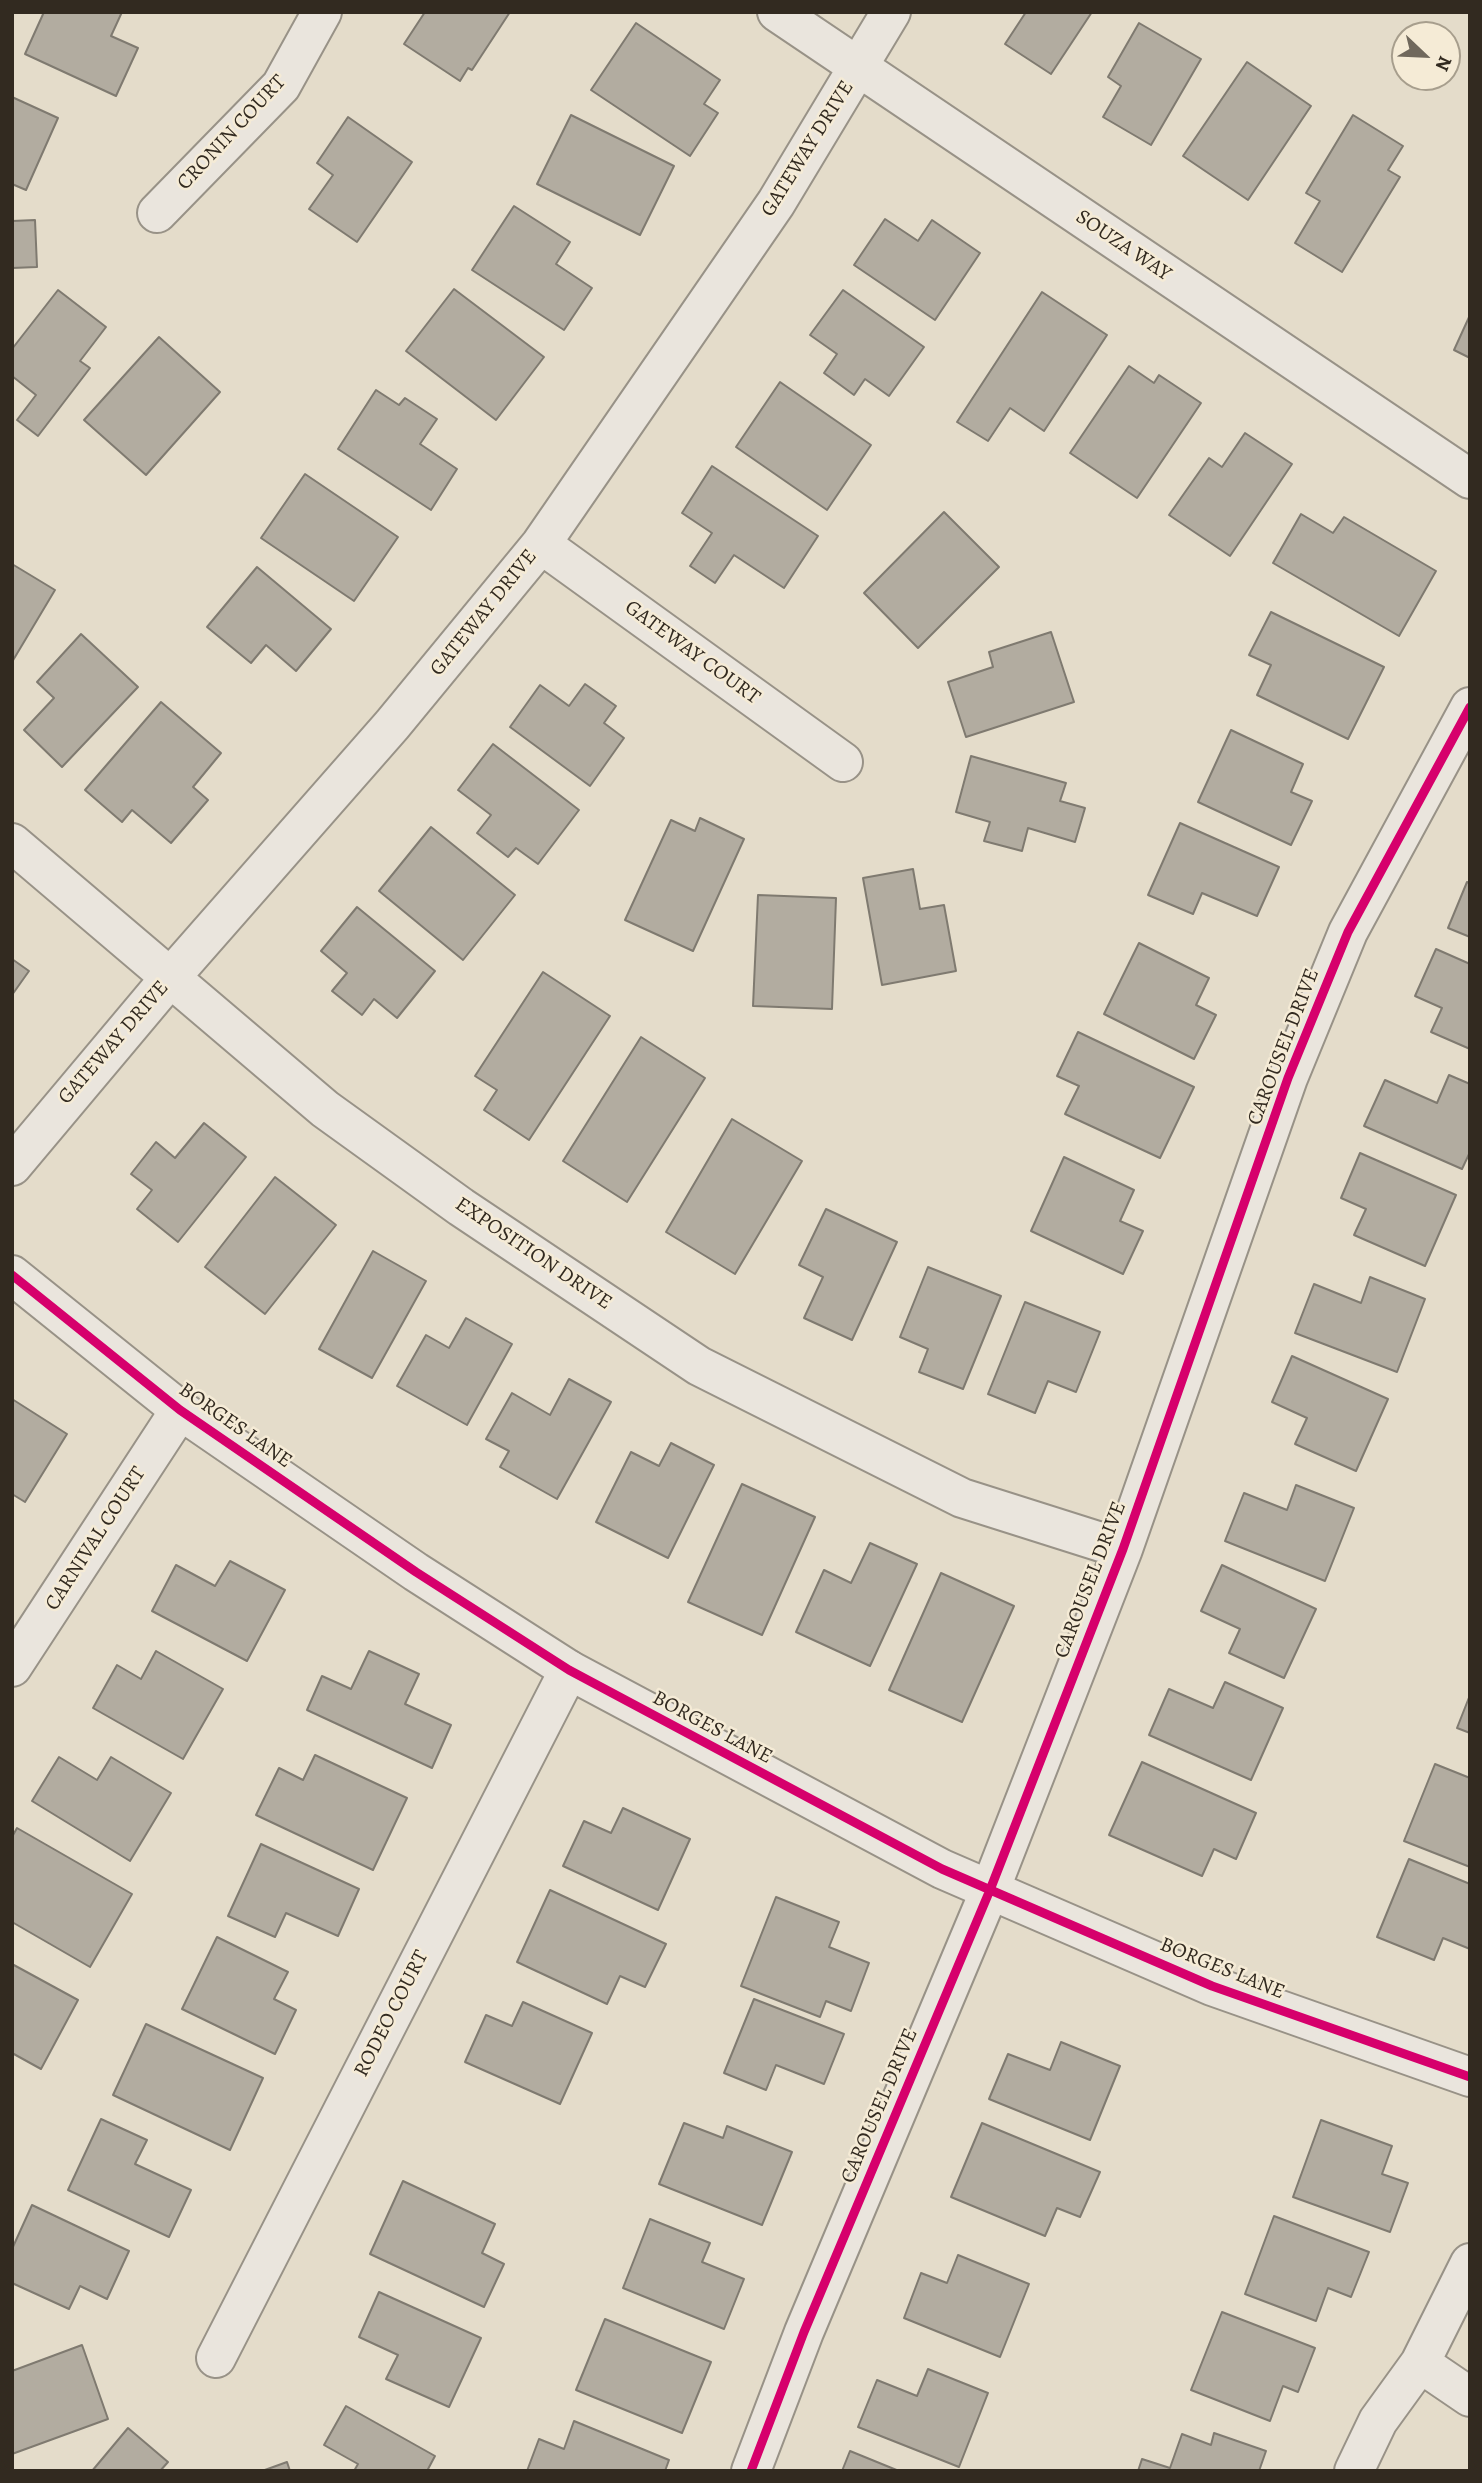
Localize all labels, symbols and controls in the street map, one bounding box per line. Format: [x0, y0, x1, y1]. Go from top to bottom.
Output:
north arrow [1391, 21, 1461, 91]
text: N [1429, 52, 1458, 75]
street label: CRONIN COURT [172, 70, 292, 196]
street label: GATEWAY DRIVE [756, 76, 860, 222]
street label: SOUZA WAY [1070, 205, 1176, 287]
street label: GATEWAY DRIVE [425, 545, 543, 681]
street label: GATEWAY COURT [619, 595, 765, 711]
street label: CAROUSEL DRIVE [1243, 965, 1325, 1129]
street label: GATEWAY DRIVE [53, 976, 175, 1110]
street label: EXPOSITION DRIVE [450, 1192, 616, 1316]
street label: BORGES LANE [174, 1378, 296, 1474]
street label: CARNIVAL COURT [40, 1463, 152, 1615]
street label: CAROUSEL DRIVE [1050, 1498, 1132, 1662]
street label: BORGES LANE [648, 1686, 776, 1770]
street label: BORGES LANE [1156, 1933, 1288, 2005]
street label: RODEO COURT [349, 1947, 435, 2081]
street label: CAROUSEL DRIVE [836, 2025, 924, 2187]

